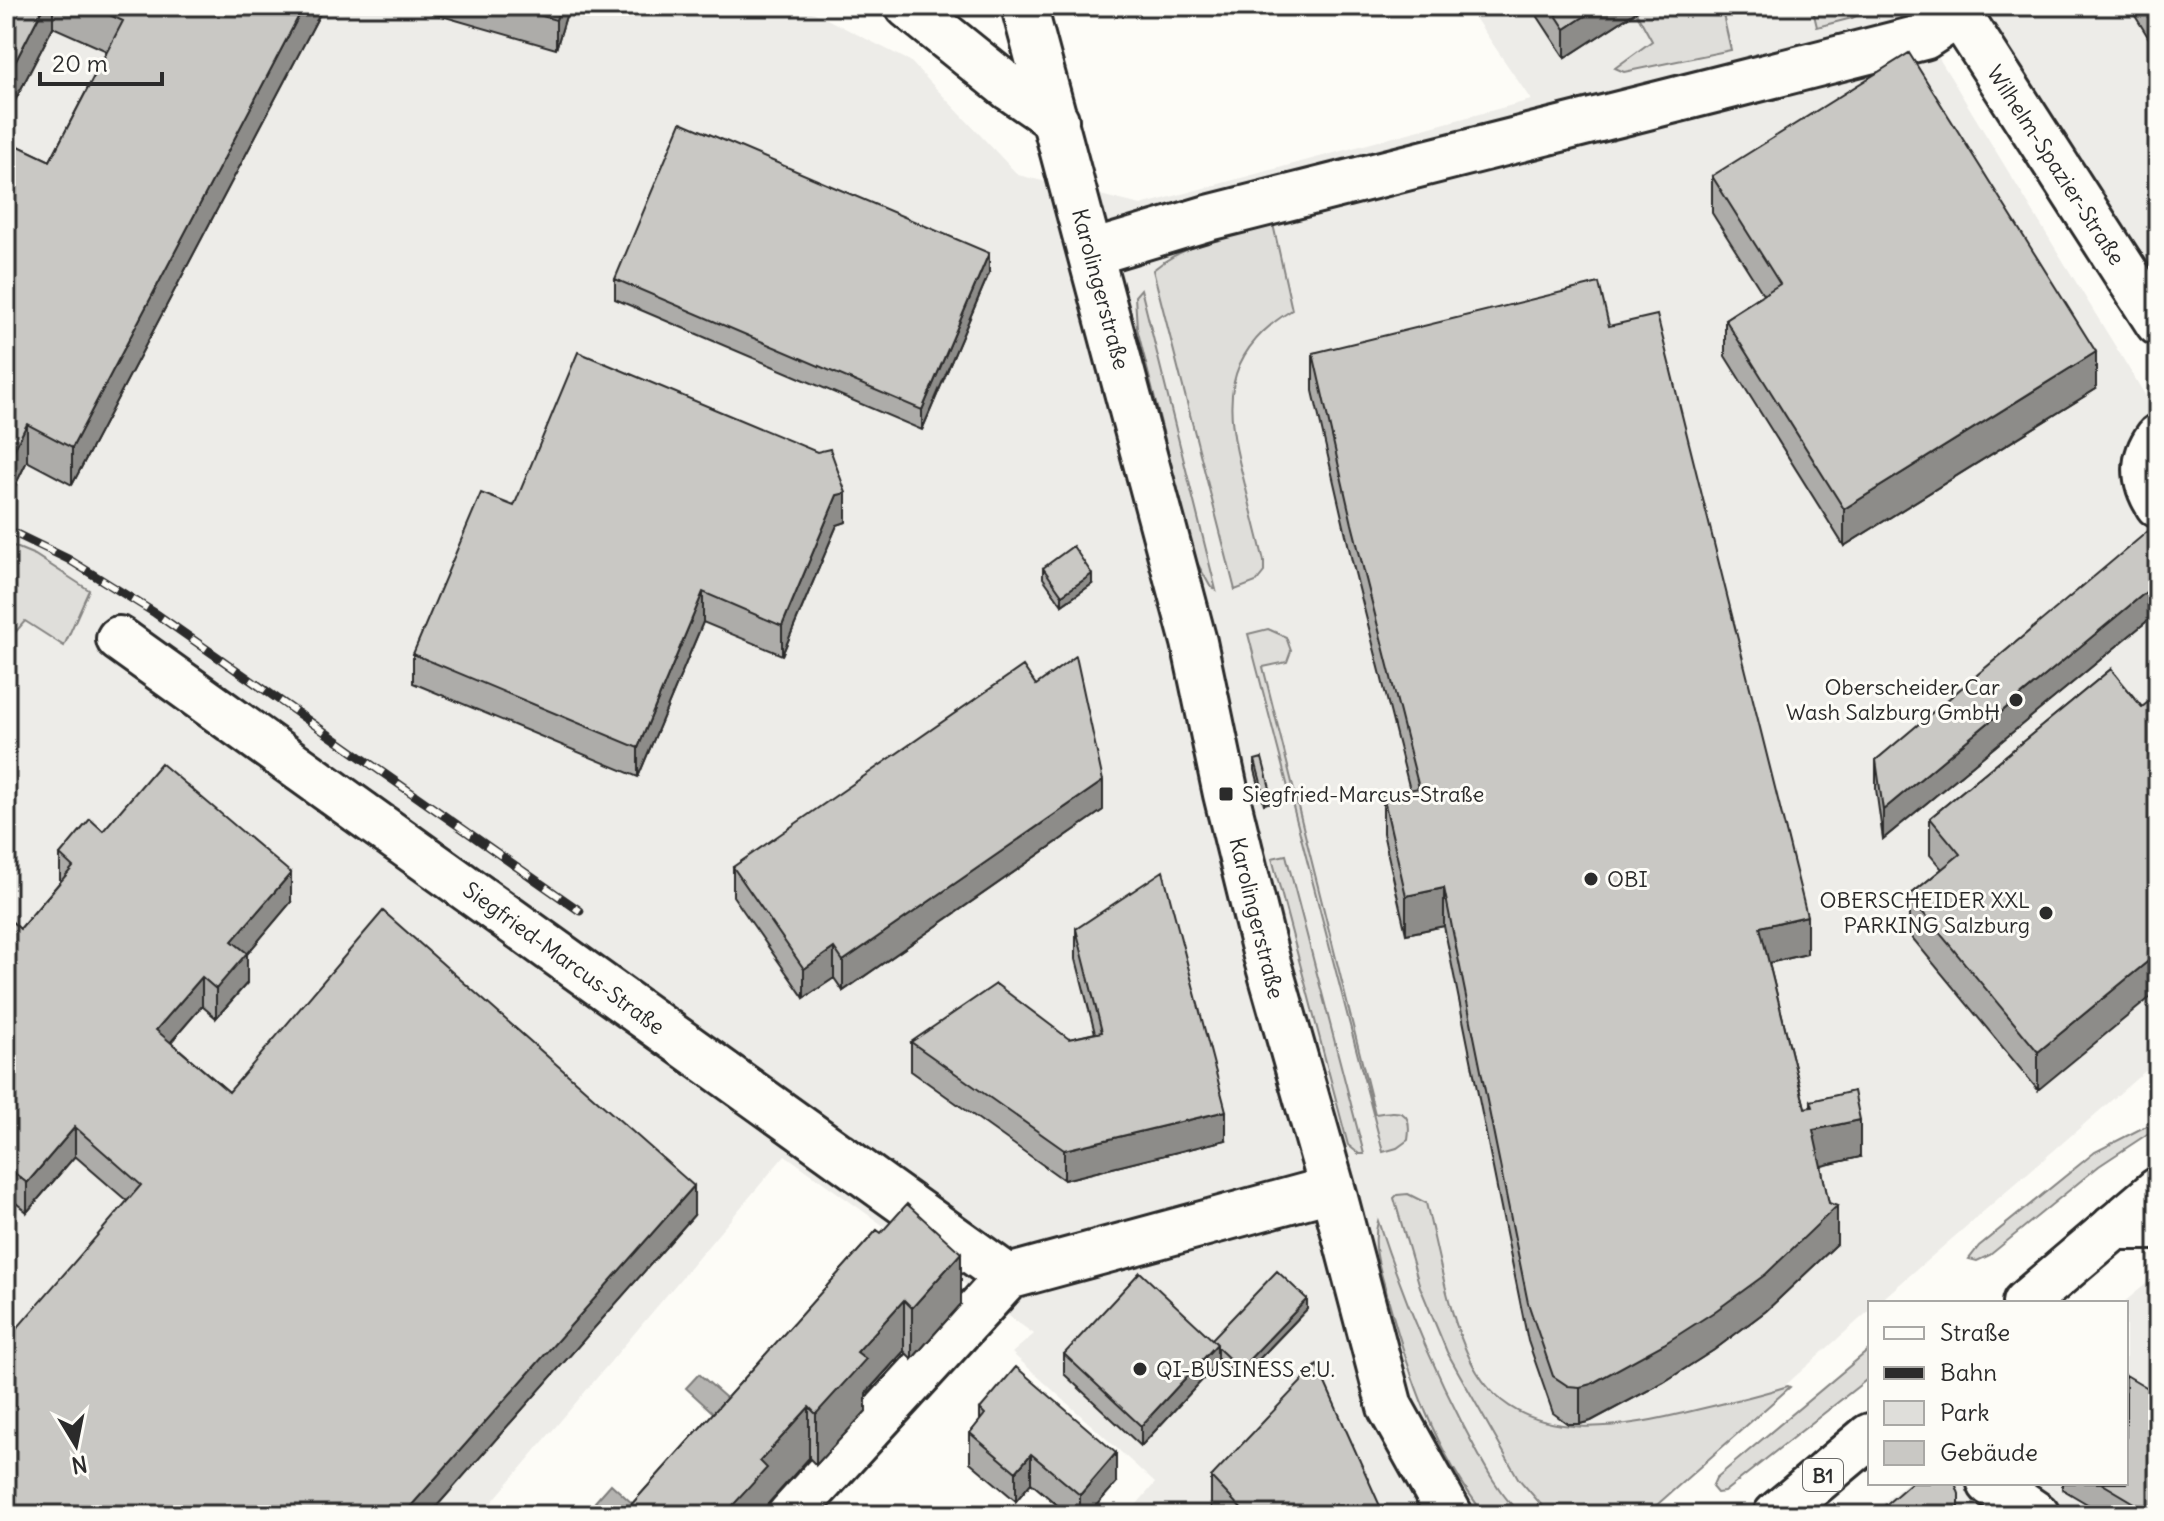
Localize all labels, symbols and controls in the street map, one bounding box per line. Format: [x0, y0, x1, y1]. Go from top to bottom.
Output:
scale bar [40, 36, 162, 86]
text: 20 m [52, 48, 108, 78]
street label: Wilhelm-Spazier-Straße [1981, 60, 2131, 270]
street label: Karolingerstraße [1066, 205, 1136, 373]
place label: Oberscheider Car Wash Salzburg GmbH [1786, 673, 2000, 726]
marker: Oberscheider Car Wash Salzburg GmbH [2007, 691, 2025, 709]
place label: Siegfried-Marcus-Straße [1242, 780, 1484, 808]
marker: Siegfried-Marcus-Straße [1217, 785, 1235, 803]
street label: Karolingerstraße [1223, 834, 1291, 1002]
place label: OBI [1607, 865, 1648, 893]
marker: OBI [1582, 870, 1600, 888]
street label: Siegfried-Marcus-Straße [458, 875, 670, 1041]
place label: OBERSCHEIDER XXL PARKING Salzburg [1820, 886, 2030, 939]
marker: OBERSCHEIDER XXL PARKING Salzburg [2037, 904, 2055, 922]
legend [1868, 1301, 2128, 1485]
text: Straße [1940, 1317, 2010, 1347]
place label: QI-BUSINESS e.U. [1156, 1355, 1335, 1383]
text: Bahn [1940, 1357, 1997, 1387]
marker: QI-BUSINESS e.U. [1131, 1360, 1149, 1378]
text: Park [1940, 1397, 1990, 1427]
north arrow [36, 1405, 116, 1485]
text: Gebäude [1940, 1437, 2038, 1467]
text: N [70, 1450, 89, 1480]
road number: B1 [1803, 1459, 1843, 1491]

